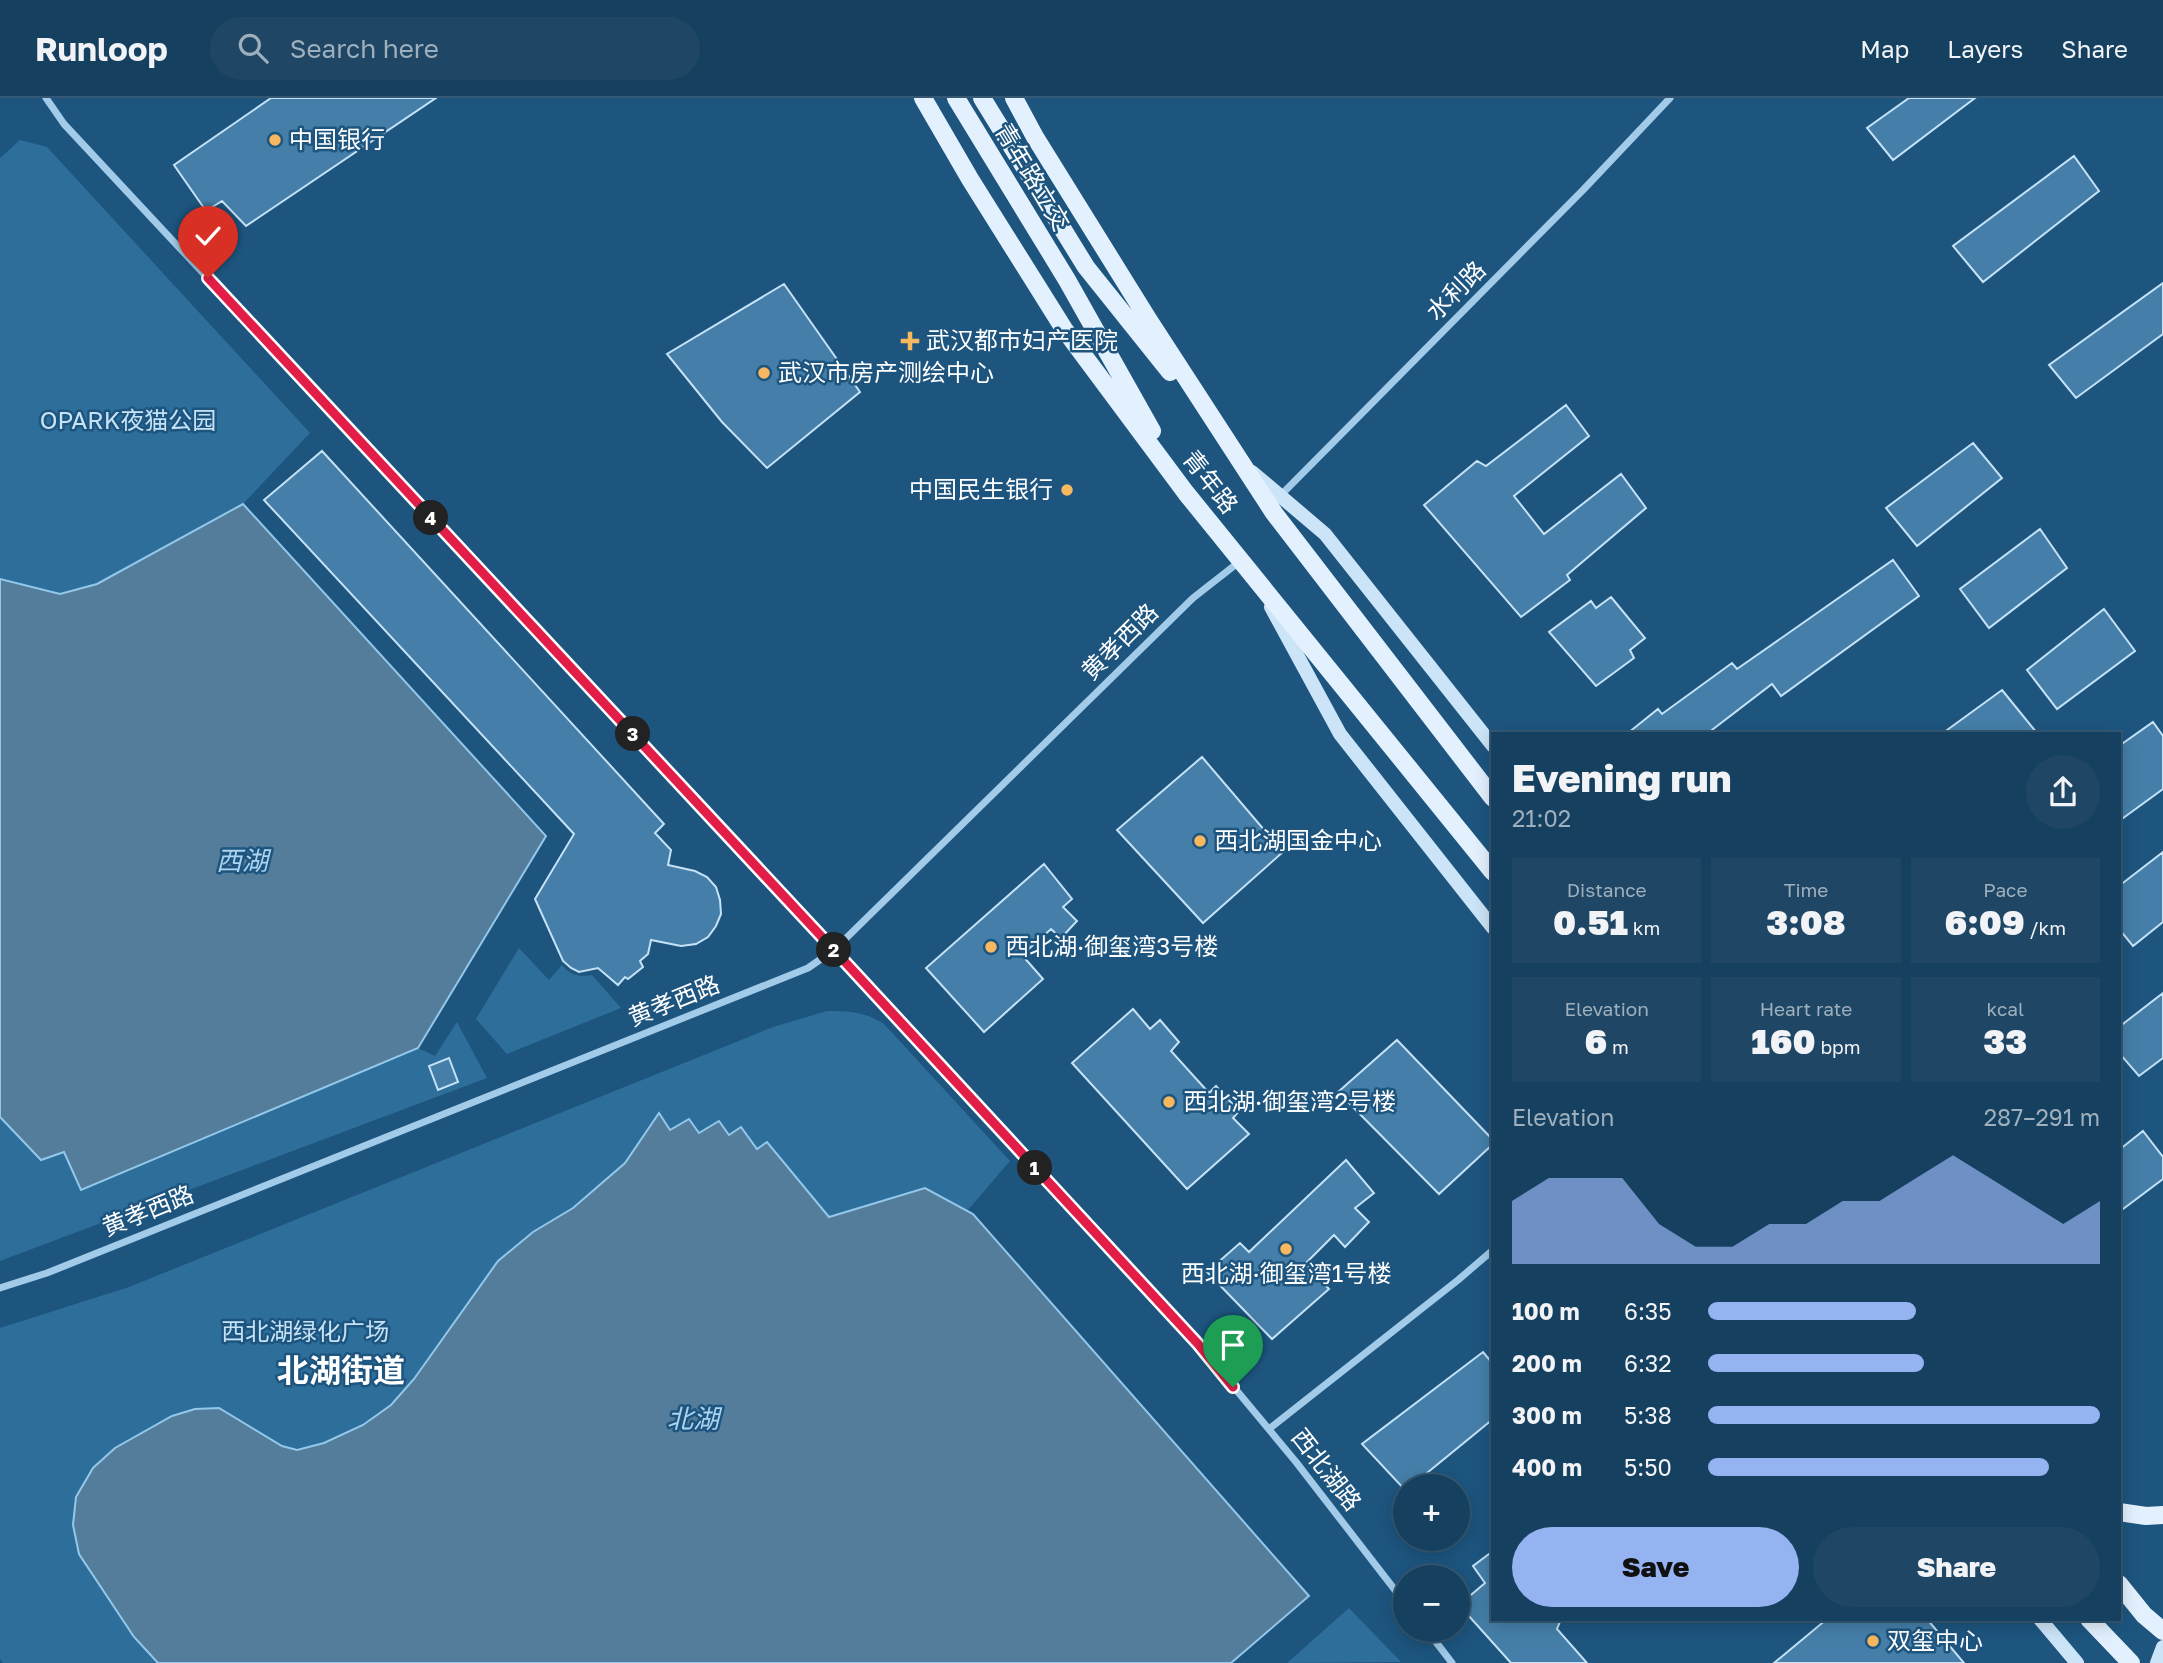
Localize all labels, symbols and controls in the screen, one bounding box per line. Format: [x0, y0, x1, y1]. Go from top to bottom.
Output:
search box [210, 17, 700, 80]
text: Runloop [35, 29, 168, 68]
icon: search [234, 29, 272, 67]
text: Search here [290, 33, 439, 64]
text: Map [1860, 34, 1909, 63]
text: Layers [1947, 34, 2023, 63]
text: Share [2061, 34, 2128, 63]
street label: 青年路立交 [990, 117, 1077, 235]
place label: 中国银行 [289, 124, 385, 153]
marker: 中国银行 [267, 132, 283, 148]
pin [178, 206, 238, 278]
icon: check [189, 217, 227, 255]
street label: 水利路 [1419, 254, 1491, 326]
place label: 武汉都市妇产医院 [926, 325, 1118, 354]
marker: 武汉都市妇产医院 [900, 331, 920, 351]
place label: 武汉市房产测绘中心 [778, 357, 994, 386]
marker: 武汉市房产测绘中心 [756, 365, 772, 381]
park label: OPARK夜猫公园 [40, 405, 216, 434]
street label: 青年路 [1178, 444, 1245, 518]
place label: 中国民生银行 [909, 474, 1053, 503]
marker: 中国民生银行 [1059, 482, 1075, 498]
pin: 4 [414, 500, 448, 536]
text: 4 [425, 506, 436, 529]
street label: 黄孝西路 [1075, 597, 1163, 685]
pin: 3 [616, 716, 650, 752]
text: 3 [627, 722, 638, 745]
text: Evening run [1512, 755, 1731, 800]
button: share [2026, 755, 2100, 829]
text: 21:02 [1512, 804, 1571, 832]
place label: 西北湖国金中心 [1214, 825, 1382, 854]
marker: 西北湖国金中心 [1192, 833, 1208, 849]
water label: 西湖 [216, 845, 272, 876]
text: Distance [1567, 878, 1647, 901]
text: Time [1784, 878, 1828, 901]
text: Pace [1983, 878, 2028, 901]
text: 0.51 [1553, 901, 1628, 943]
text: 3:08 [1766, 901, 1846, 943]
text: 6:09 [1945, 901, 2025, 943]
text: km [1628, 916, 1660, 939]
text: /km [2025, 916, 2066, 939]
place label: 西北湖·御玺湾3号楼 [1005, 931, 1218, 960]
pin: 2 [816, 932, 852, 968]
text: 2 [828, 938, 839, 961]
marker: 西北湖·御玺湾3号楼 [983, 939, 999, 955]
street label: 黄孝西路 [624, 968, 723, 1031]
text: Elevation [1564, 997, 1649, 1020]
text: Heart rate [1760, 997, 1852, 1020]
text: kcal [1987, 997, 2024, 1020]
text: 6 [1584, 1020, 1607, 1062]
text: 160 [1751, 1020, 1816, 1062]
text: 33 [1983, 1020, 2027, 1062]
text: m [1607, 1035, 1629, 1058]
text: bpm [1816, 1035, 1861, 1058]
place label: 西北湖·御玺湾2号楼 [1183, 1086, 1396, 1115]
marker: 西北湖·御玺湾2号楼 [1161, 1094, 1177, 1110]
text: Elevation [1512, 1103, 1614, 1131]
text: 287–291 m [1984, 1103, 2100, 1131]
pin: 1 [1018, 1150, 1052, 1186]
text: 1 [1030, 1156, 1039, 1179]
street label: 黄孝西路 [98, 1178, 197, 1241]
marker: 西北湖·御玺湾1号楼 [1278, 1241, 1294, 1257]
place label: 西北湖·御玺湾1号楼 [1181, 1258, 1391, 1287]
text: 100 m [1512, 1297, 1580, 1325]
text: 6:35 [1624, 1297, 1672, 1325]
pin [1203, 1315, 1263, 1387]
park label: 西北湖绿化广场 [221, 1316, 389, 1345]
icon: arrive [1214, 1326, 1252, 1364]
text: 200 m [1512, 1349, 1582, 1377]
text: 6:32 [1624, 1349, 1672, 1377]
district label: 北湖街道 [277, 1351, 405, 1389]
text: 300 m [1512, 1401, 1582, 1429]
text: 5:38 [1624, 1401, 1672, 1429]
water label: 北湖 [667, 1403, 723, 1434]
street label: 西北湖路 [1286, 1422, 1368, 1516]
text: 400 m [1512, 1453, 1582, 1481]
text: 5:50 [1624, 1453, 1672, 1481]
map controls [1393, 1474, 1470, 1642]
button: + [1393, 1474, 1470, 1551]
button: Save [1512, 1527, 1799, 1607]
button: Share [1813, 1527, 2100, 1607]
button: − [1393, 1565, 1470, 1642]
place label: 双玺中心 [1887, 1625, 1983, 1654]
marker: 双玺中心 [1865, 1633, 1881, 1649]

